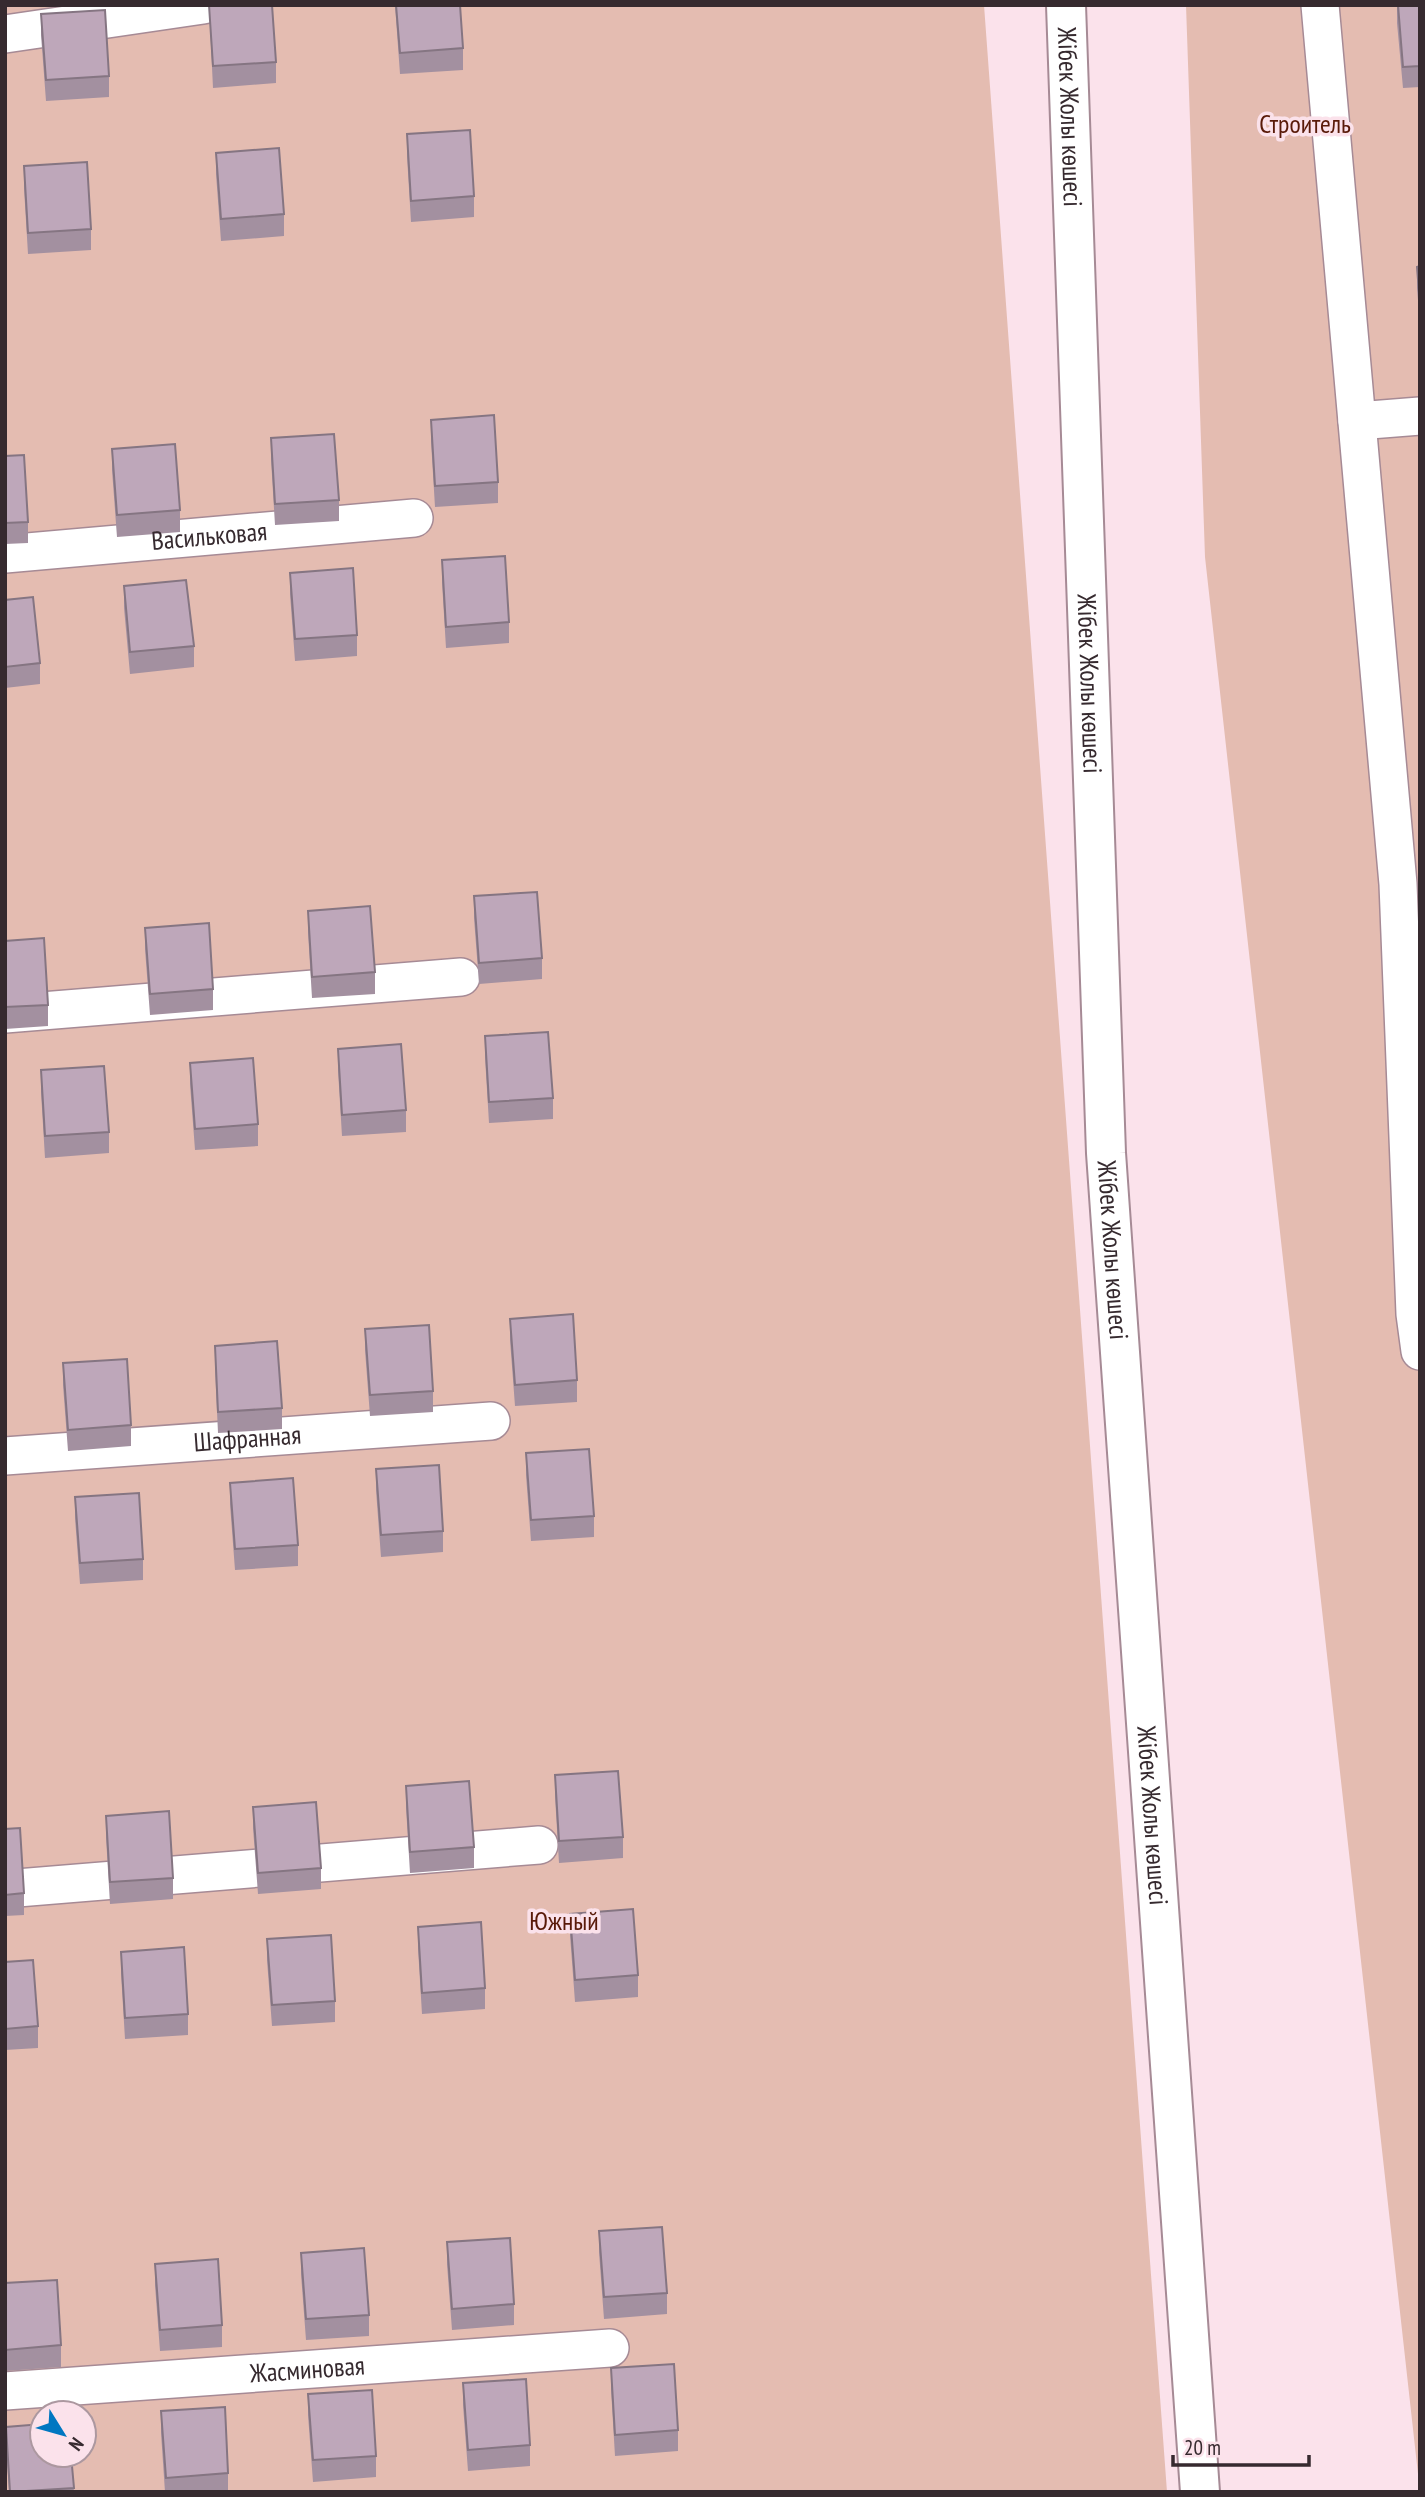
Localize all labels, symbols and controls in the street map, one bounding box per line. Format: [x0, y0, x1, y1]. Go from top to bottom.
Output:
street label: Жібек Жолы көшесі [1051, 25, 1090, 207]
park label: Строитель [1259, 107, 1351, 140]
street label: Васильковая [150, 514, 268, 557]
street label: Жібек Жолы көшесі [1070, 592, 1110, 774]
street label: Жібек Жолы көшесі [1090, 1158, 1136, 1341]
street label: Шафранная [192, 1418, 302, 1458]
street label: Жібек Жолы көшесі [1130, 1724, 1176, 1907]
park label: Южный [529, 1904, 599, 1937]
street label: Жасминовая [248, 2348, 366, 2390]
north arrow [28, 2399, 98, 2469]
scale bar [1173, 2424, 1310, 2468]
text: N [64, 2433, 89, 2456]
text: 20 m [1184, 2434, 1221, 2461]

